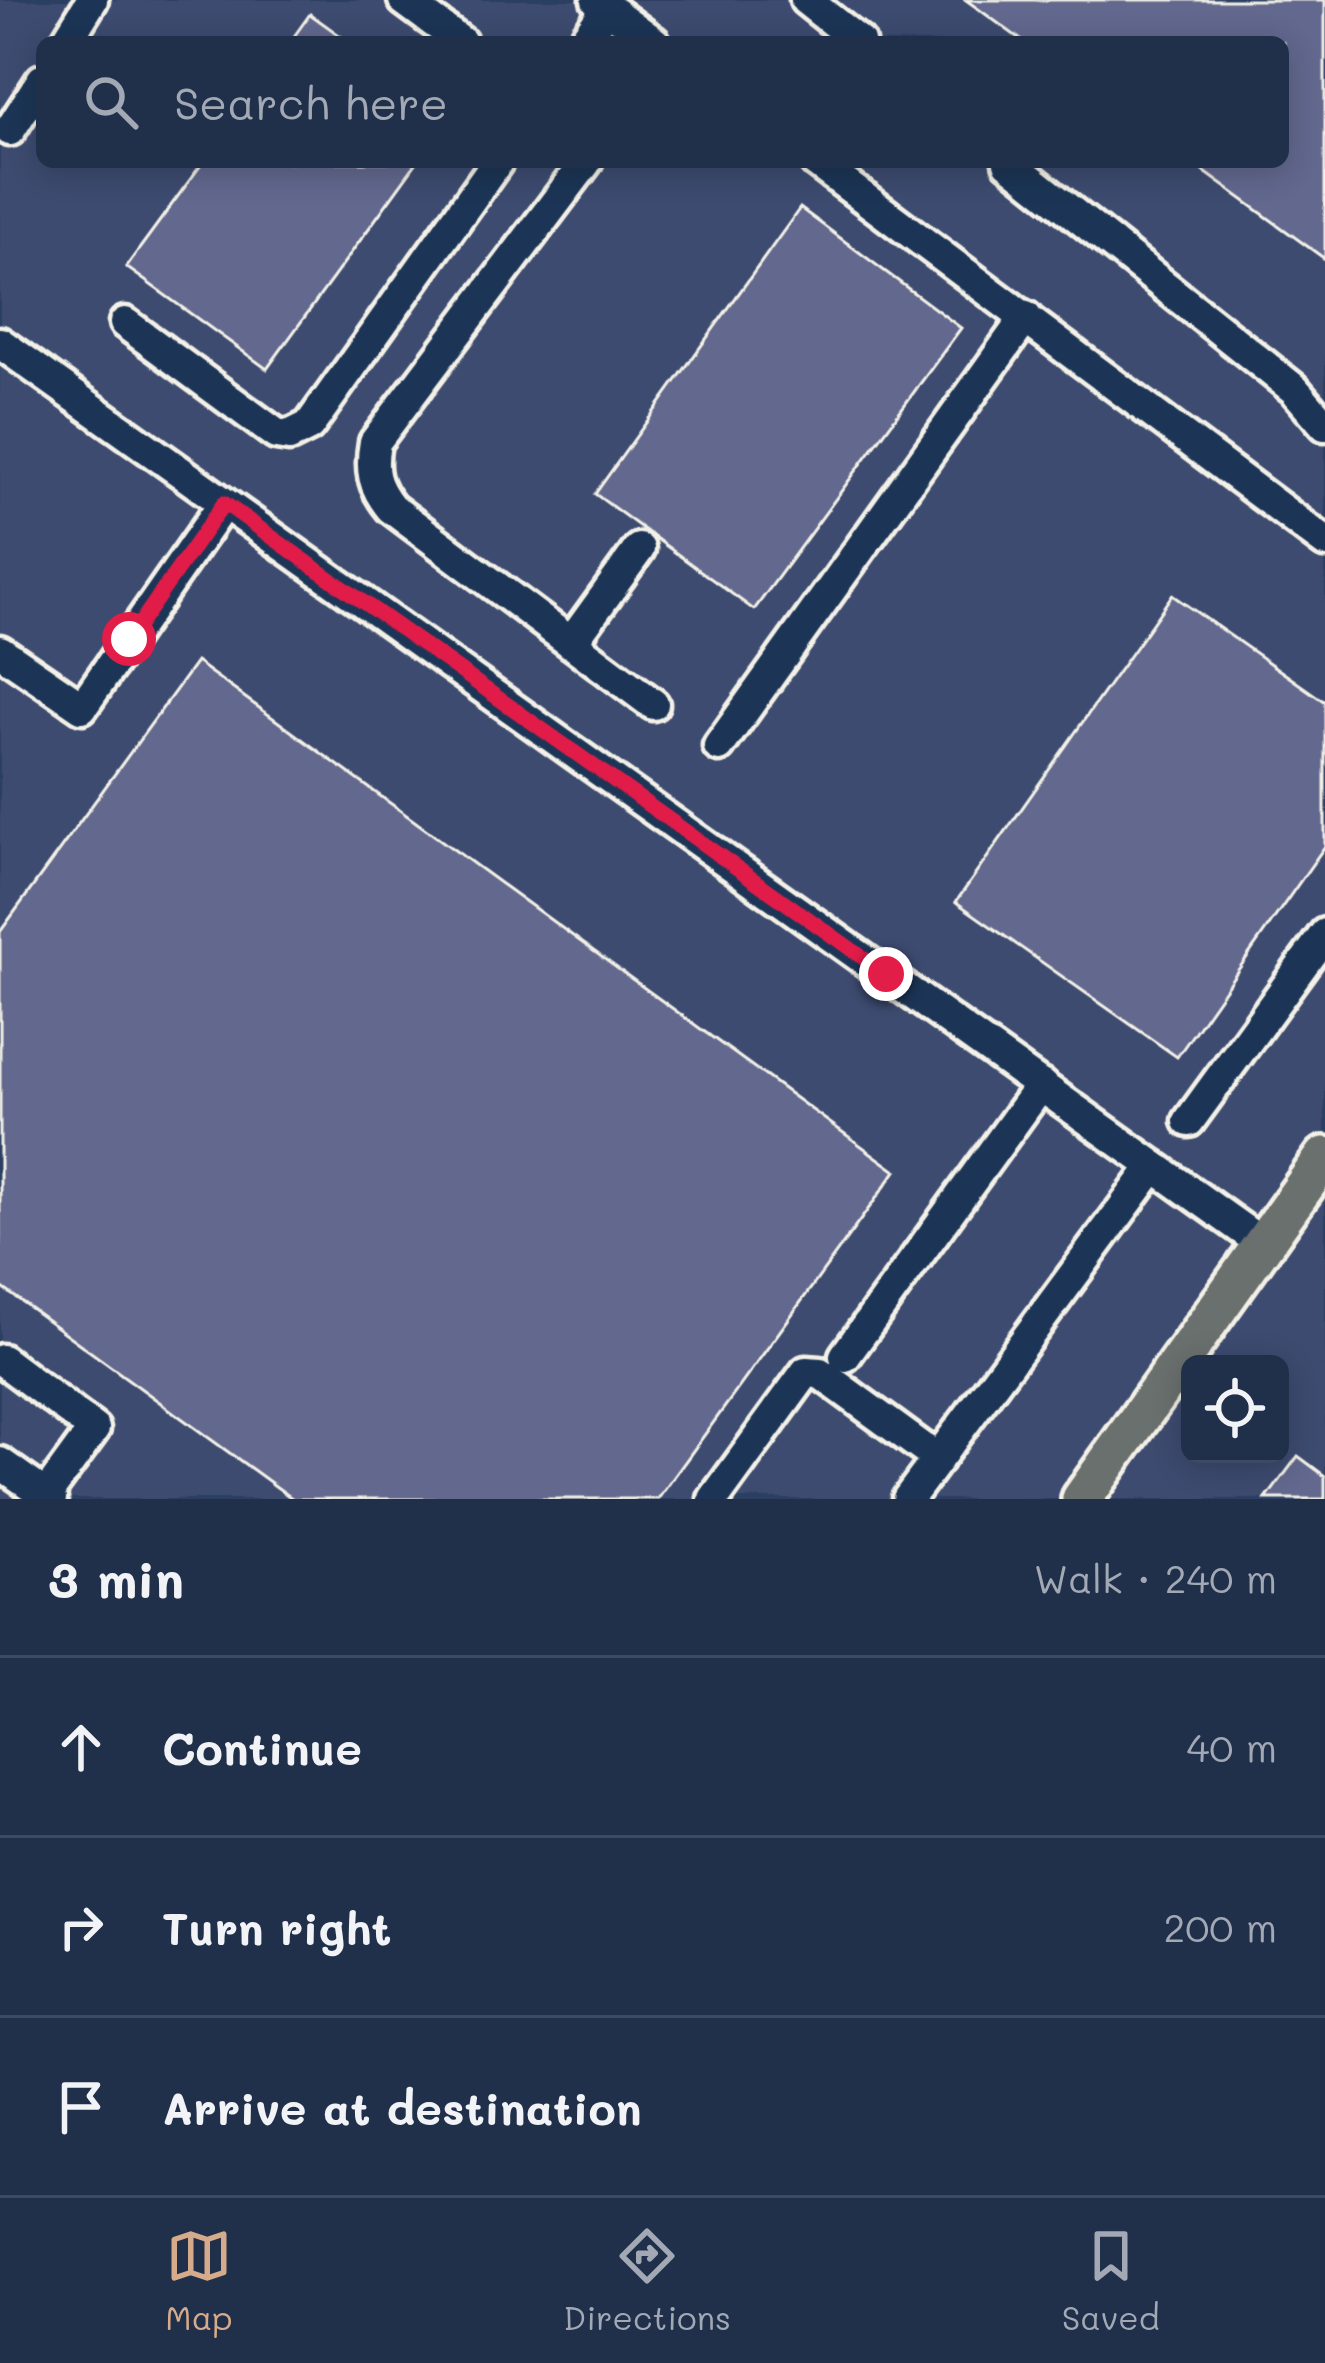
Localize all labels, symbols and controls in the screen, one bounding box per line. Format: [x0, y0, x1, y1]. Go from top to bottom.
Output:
search box [36, 36, 1289, 168]
icon: search [78, 69, 144, 135]
text: Search here [174, 73, 448, 131]
route start [102, 612, 156, 666]
route end [859, 947, 913, 1001]
map controls [1181, 1355, 1289, 1463]
button: locate [1181, 1355, 1289, 1463]
text: 3 min [48, 1544, 184, 1611]
text: Walk · 240 m [1034, 1552, 1277, 1603]
icon: ahead [48, 1714, 114, 1780]
text: Continue [162, 1718, 362, 1776]
text: 40 m [1186, 1721, 1277, 1772]
icon: right [48, 1894, 114, 1960]
text: Turn right [162, 1898, 391, 1956]
text: 200 m [1164, 1901, 1277, 1952]
icon: arrive [48, 2074, 114, 2140]
text: Arrive at destination [162, 2078, 642, 2136]
tab: Map [165, 2223, 233, 2338]
tab: Directions [563, 2223, 731, 2338]
tab: Saved [1062, 2223, 1160, 2338]

